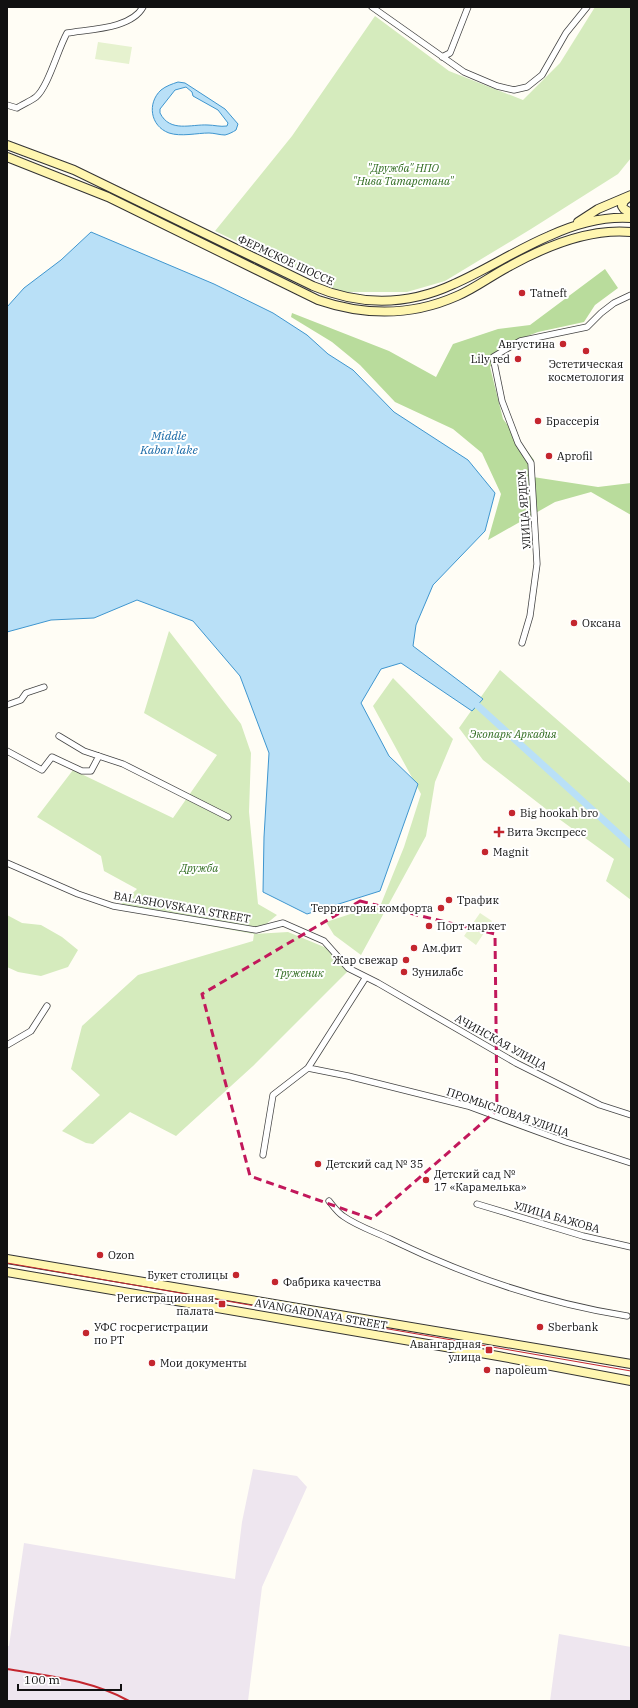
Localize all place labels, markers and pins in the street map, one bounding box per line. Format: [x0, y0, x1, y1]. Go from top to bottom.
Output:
place label: Tatneft [530, 286, 567, 300]
marker: Tatneft [517, 288, 527, 298]
place label: Августина [498, 337, 555, 351]
marker: Августина [558, 339, 568, 349]
marker: Эстетическая косметология [581, 346, 591, 356]
place label: Lily red [471, 352, 510, 366]
marker: Lily red [513, 354, 523, 364]
place label: Эстетическая косметология [548, 357, 624, 384]
place label: Брассерiя [546, 414, 599, 428]
marker: Брассерiя [533, 416, 543, 426]
place label: Aprofil [557, 449, 592, 463]
marker: Aprofil [544, 451, 554, 461]
place label: Оксана [582, 616, 621, 630]
marker: Оксана [569, 618, 579, 628]
place label: Big hookah bro [520, 806, 598, 820]
marker: Big hookah bro [507, 808, 517, 818]
place label: Вита Экспресс [507, 825, 587, 839]
marker: Вита Экспресс [494, 827, 504, 837]
place label: Magnit [493, 845, 529, 859]
marker: Magnit [480, 847, 490, 857]
place label: Трафик [457, 893, 500, 907]
marker: Трафик [444, 895, 454, 905]
place label: Территория комфорта [311, 901, 433, 915]
marker: Территория комфорта [436, 903, 446, 913]
place label: Порт маркет [437, 919, 506, 933]
marker: Порт маркет [424, 921, 434, 931]
place label: Ам.фит [422, 941, 462, 955]
marker: Ам.фит [409, 943, 419, 953]
place label: Жар свежар [333, 953, 398, 967]
marker: Жар свежар [401, 955, 411, 965]
place label: Зунилабс [412, 965, 464, 979]
marker: Зунилабс [399, 967, 409, 977]
place label: Детский сад № 35 [326, 1157, 423, 1171]
marker: Детский сад № 35 [313, 1159, 323, 1169]
place label: Детский сад № 17 «Карамелька» [434, 1167, 527, 1194]
marker: Детский сад № 17 «Карамелька» [421, 1175, 431, 1185]
place label: Ozon [108, 1248, 135, 1262]
marker: Ozon [95, 1250, 105, 1260]
place label: Букет столицы [147, 1268, 228, 1282]
marker: Букет столицы [231, 1270, 241, 1280]
place label: Фабрика качества [283, 1275, 381, 1289]
marker: Фабрика качества [270, 1277, 280, 1287]
place label: Регистрационная палата [117, 1291, 214, 1318]
marker: Регистрационная палата [217, 1299, 227, 1309]
place label: УФС госрегистрации по РТ [94, 1320, 208, 1347]
place label: Sberbank [548, 1320, 599, 1334]
marker: Sberbank [535, 1322, 545, 1332]
marker: УФС госрегистрации по РТ [81, 1328, 91, 1338]
place label: Авангардная улица [410, 1337, 481, 1364]
marker: Авангардная улица [484, 1345, 494, 1355]
place label: Мои документы [160, 1356, 247, 1370]
marker: Мои документы [147, 1358, 157, 1368]
place label: napoleum [495, 1363, 548, 1377]
marker: napoleum [482, 1365, 492, 1375]

